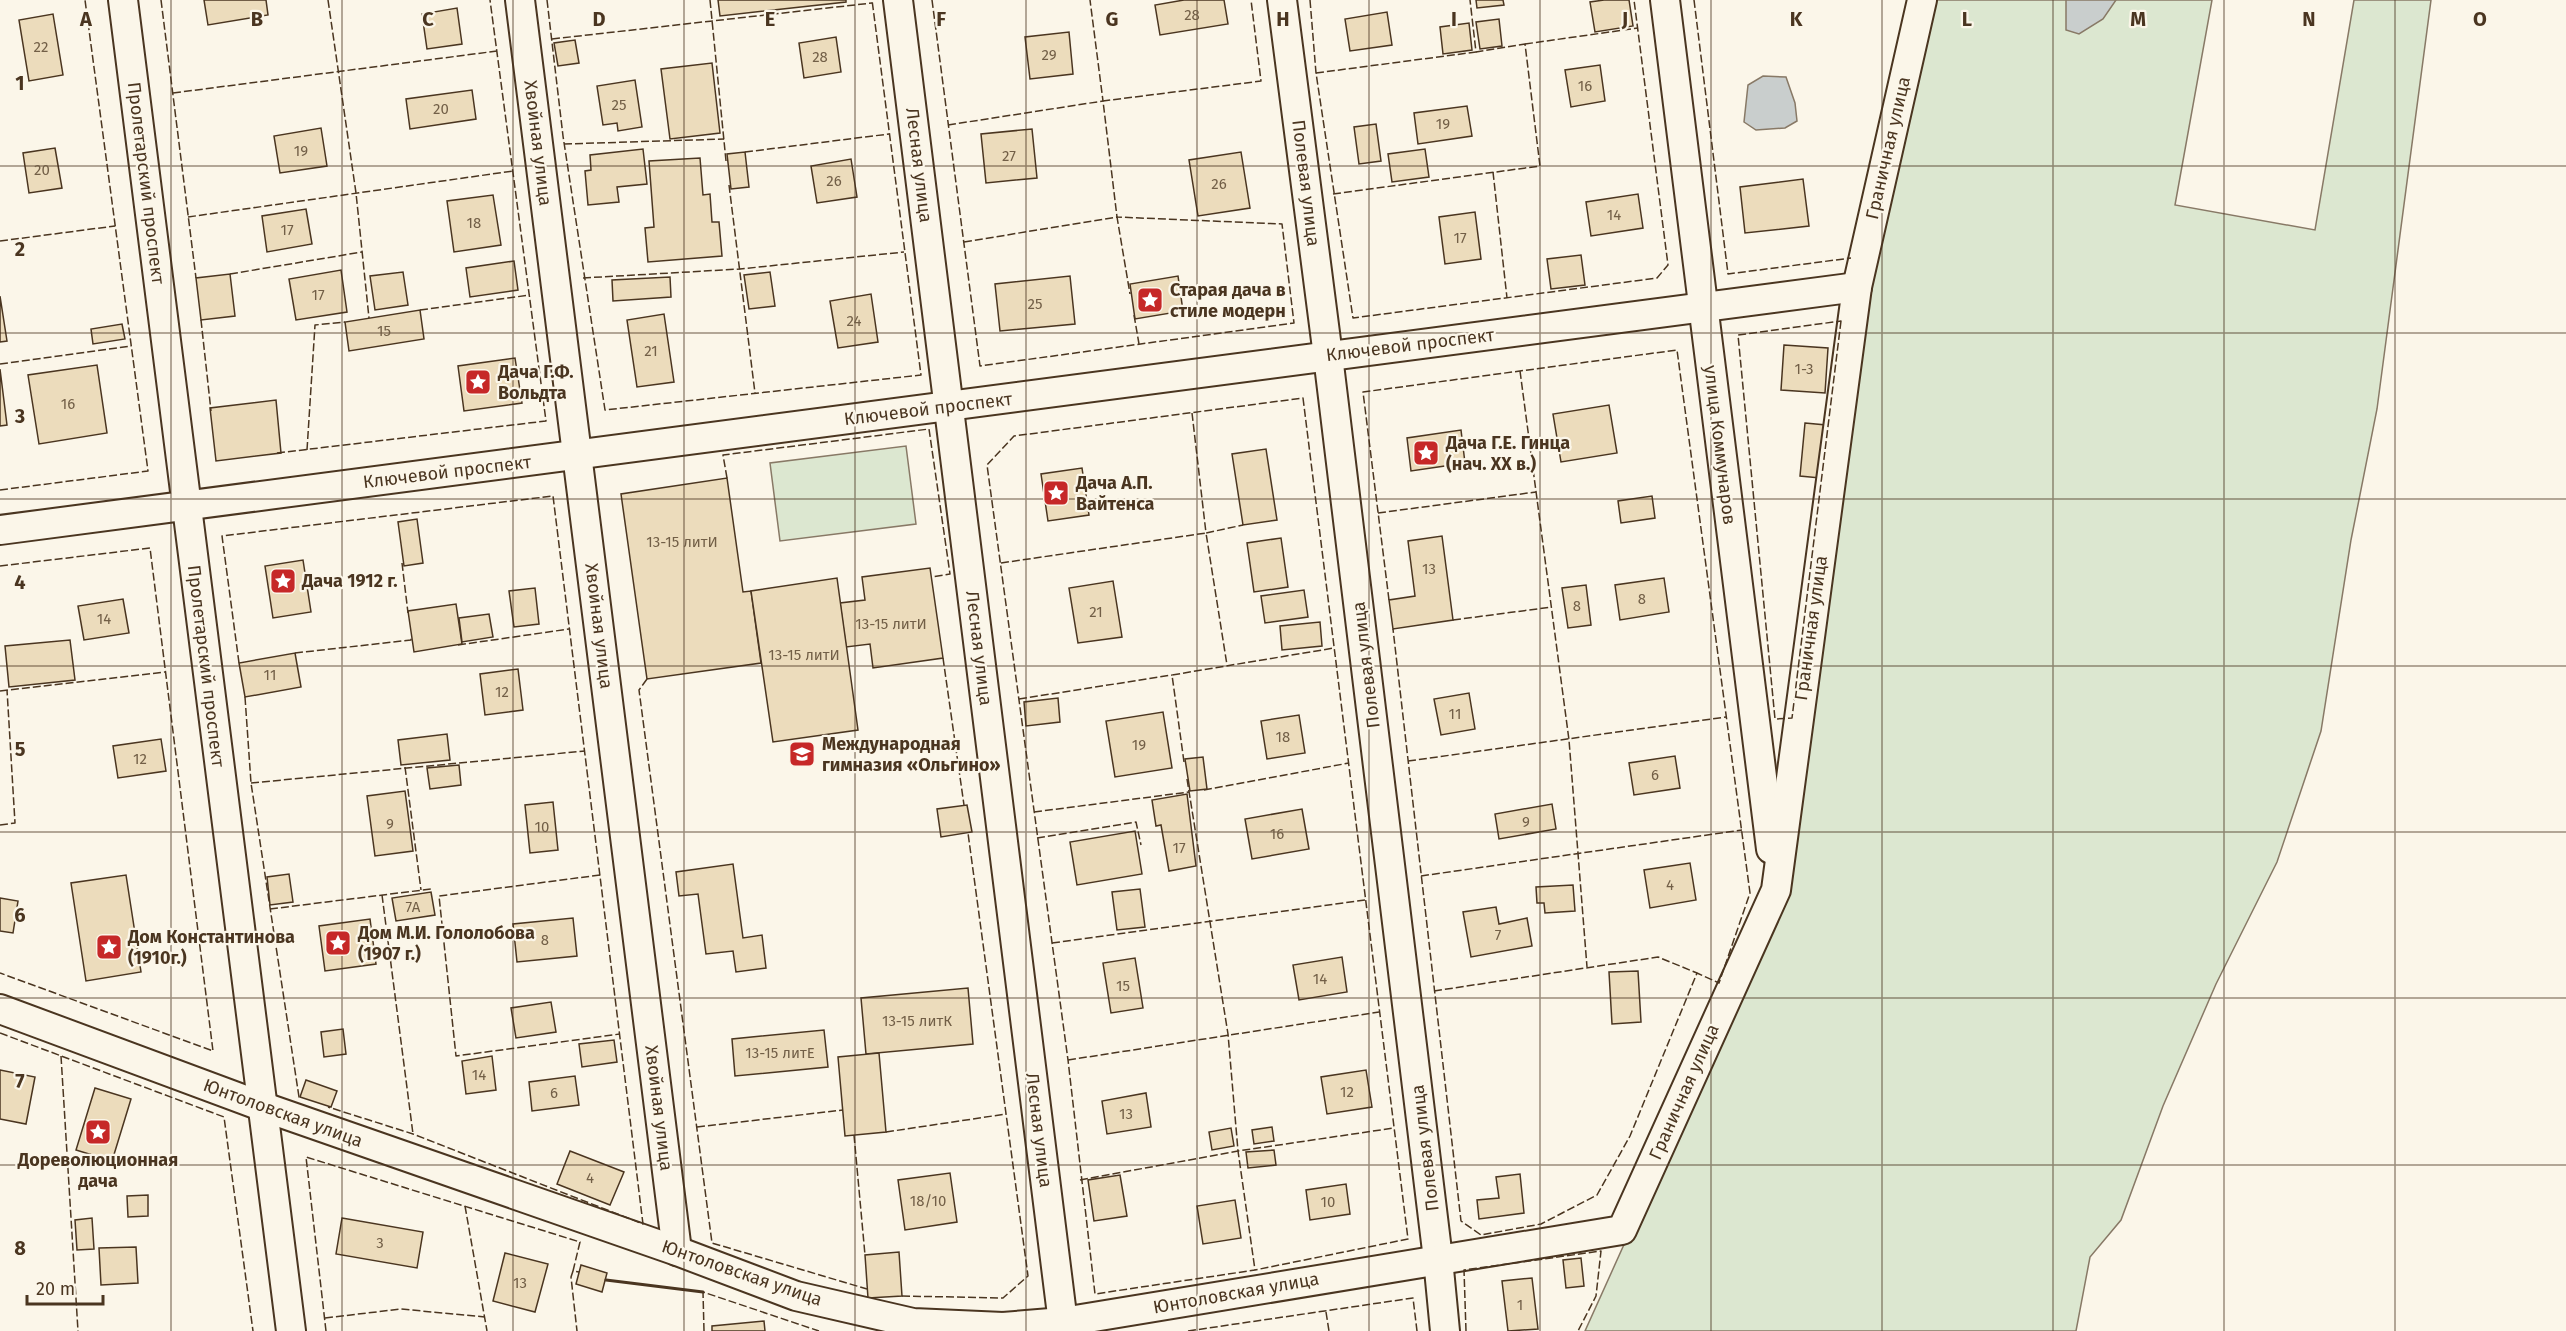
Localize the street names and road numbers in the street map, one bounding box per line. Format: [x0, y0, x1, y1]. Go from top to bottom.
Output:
street label: Граничная улица [1861, 74, 1915, 222]
street label: Хвойная улица [519, 79, 557, 207]
street label: Пролетарский проспект [123, 81, 169, 286]
street label: Лесная улица [901, 106, 937, 224]
street label: Полевая улица [1287, 119, 1325, 247]
street label: Ключевой проспект [1325, 324, 1496, 366]
street label: улица Коммунаров [1699, 364, 1741, 526]
street label: Ключевой проспект [843, 388, 1014, 430]
street label: Ключевой проспект [362, 451, 533, 493]
street label: Граничная улица [1790, 554, 1832, 702]
street label: Хвойная улица [580, 562, 618, 690]
street label: Пролетарский проспект [183, 564, 229, 769]
street label: Лесная улица [961, 589, 997, 707]
street label: Полевая улица [1347, 601, 1385, 729]
street label: Граничная улица [1644, 1021, 1724, 1163]
street label: Хвойная улица [640, 1044, 678, 1172]
street label: Лесная улица [1021, 1071, 1057, 1189]
street label: Юнтоловская улица [200, 1074, 366, 1152]
street label: Полевая улица [1406, 1084, 1444, 1212]
street label: Юнтоловская улица [659, 1235, 825, 1311]
street label: Юнтоловская улица [1151, 1268, 1321, 1318]

